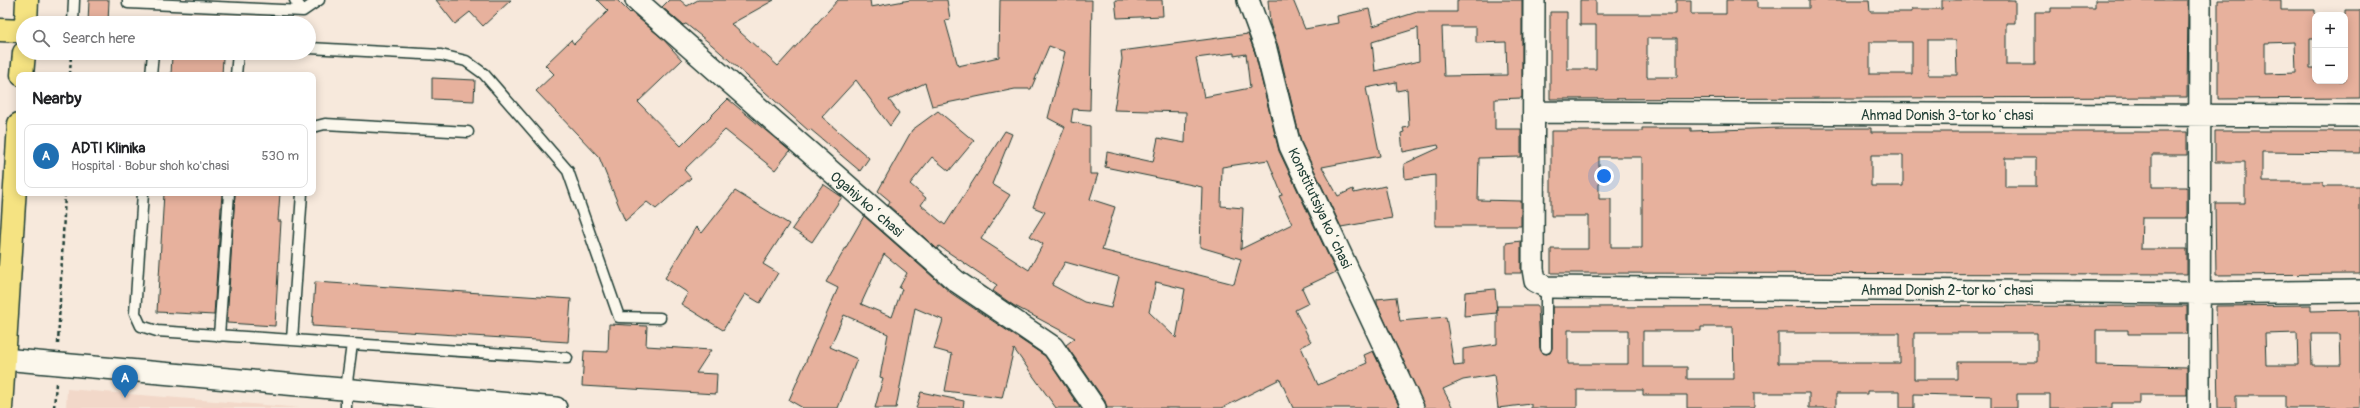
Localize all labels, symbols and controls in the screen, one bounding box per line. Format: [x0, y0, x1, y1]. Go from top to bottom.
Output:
map controls [2312, 12, 2348, 84]
button: + [2312, 12, 2348, 48]
search box [16, 16, 316, 60]
icon: search [30, 27, 52, 49]
text: Search here [62, 29, 135, 48]
button: − [2312, 48, 2348, 84]
text: Nearby [32, 88, 81, 109]
street label: Ahmad Donish 3-tor koʻchasi [1861, 107, 2034, 124]
text: ADTI Klinika [71, 139, 145, 158]
street label: Konstitutsiya koʻchasi [1284, 145, 1355, 272]
text: A [42, 148, 50, 164]
text: 530 m [261, 148, 299, 164]
text: Hospital · Bobur shoh ko'chasi [71, 158, 229, 174]
your location [1594, 166, 1614, 186]
street label: Ogahiy koʻchasi [827, 168, 907, 241]
street label: Ahmad Donish 2-tor koʻchasi [1861, 282, 2034, 299]
pin: A [112, 365, 138, 398]

